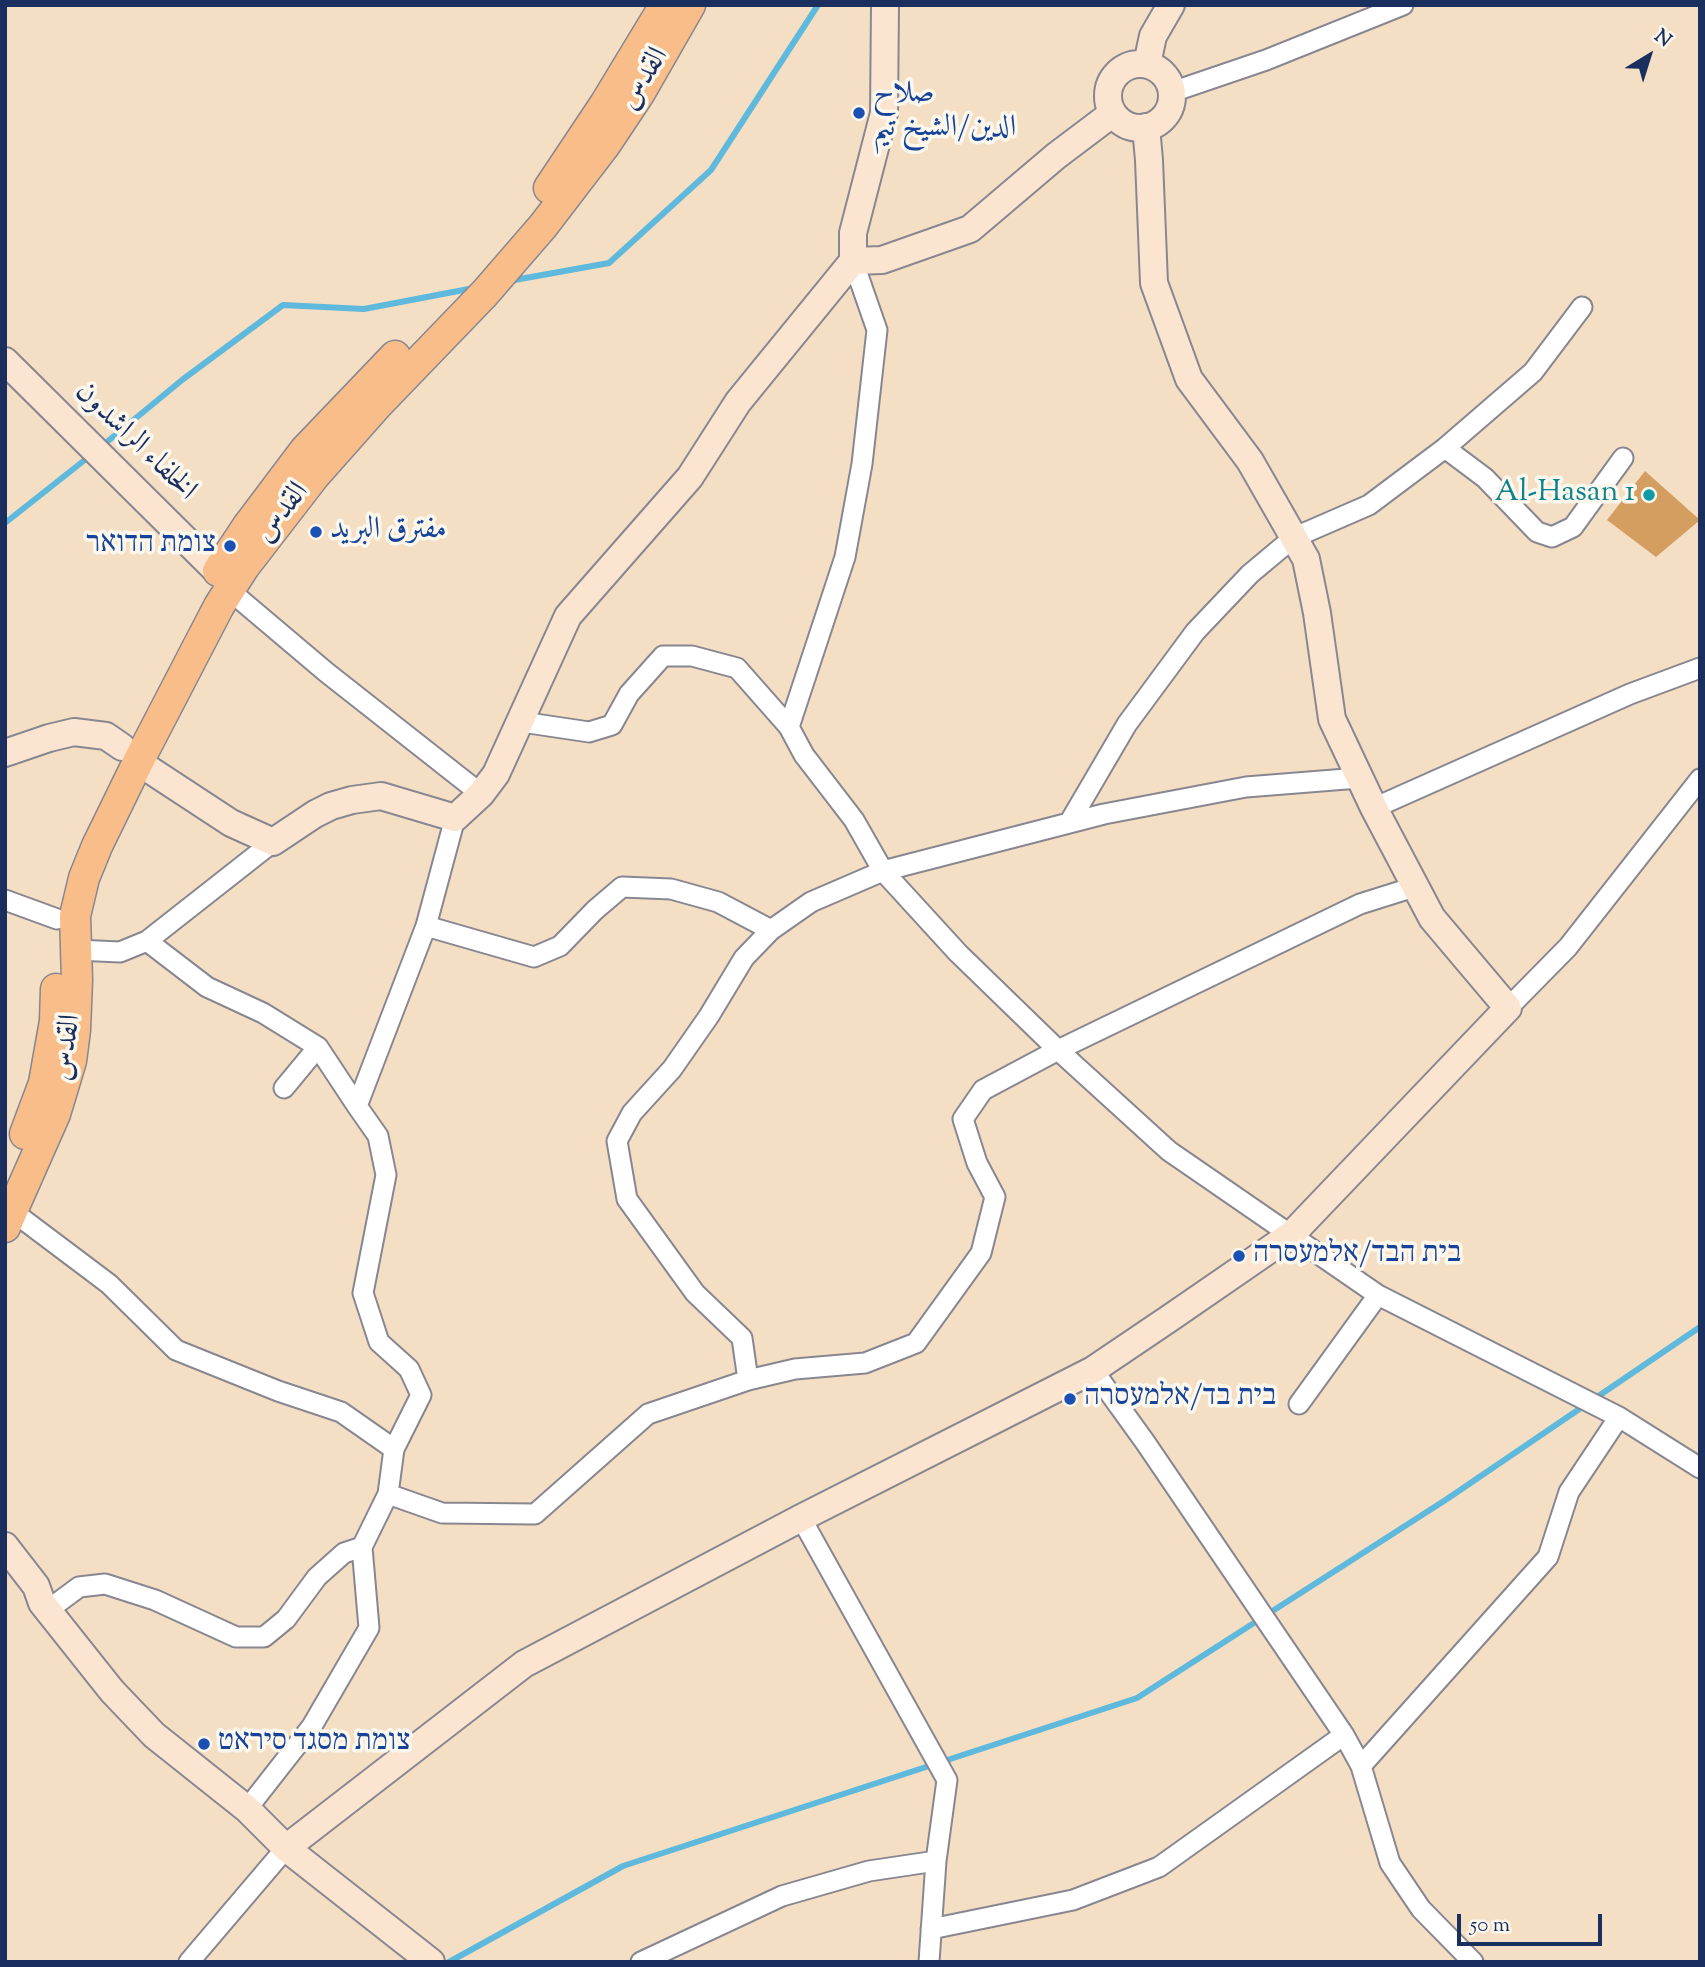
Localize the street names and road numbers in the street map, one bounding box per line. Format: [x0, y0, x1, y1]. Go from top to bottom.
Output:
street label: القدس [613, 42, 679, 118]
street label: الخلفاء الراشدون [65, 376, 203, 510]
street label: القدس [249, 477, 319, 551]
street label: القدس [47, 1012, 91, 1084]

